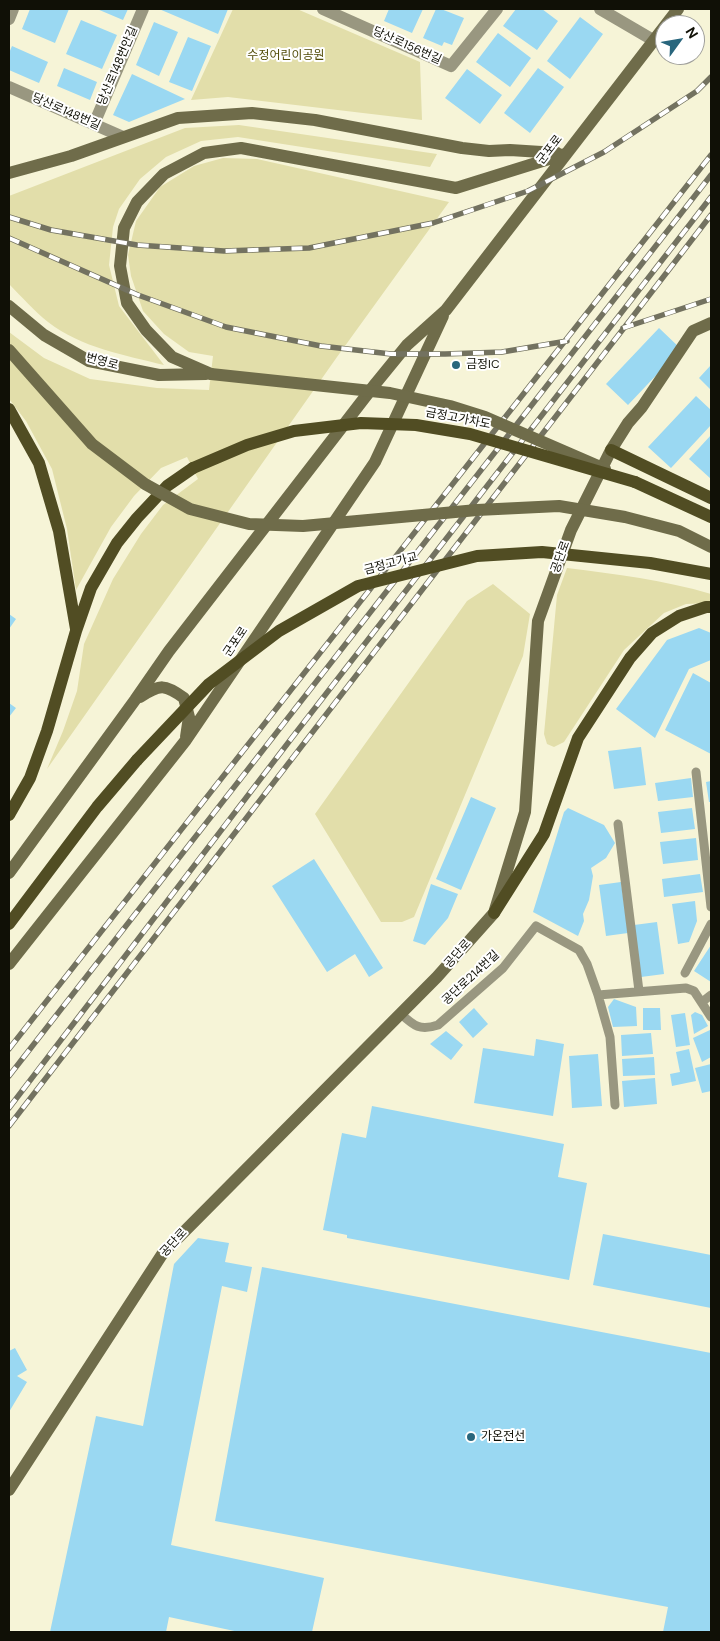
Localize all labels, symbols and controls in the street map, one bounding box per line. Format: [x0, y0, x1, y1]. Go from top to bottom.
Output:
north arrow [655, 15, 705, 65]
text: N [682, 23, 702, 42]
street label: 당산로148번안길 [95, 24, 141, 108]
street label: 당산로156번길 [370, 24, 444, 68]
park label: 수정어린이공원 [247, 49, 325, 63]
street label: 당산로148번길 [29, 90, 103, 134]
street label: 군포로 [534, 133, 566, 167]
street label: 번영로 [84, 351, 120, 373]
place label: 금정IC [466, 358, 499, 372]
marker: 금정IC [450, 359, 462, 371]
street label: 금정고가차도 [424, 406, 492, 432]
street label: 공단로 [549, 539, 573, 575]
street label: 금정고가교 [362, 550, 420, 578]
street label: 군포로 [221, 624, 251, 660]
street label: 공단로 [442, 937, 474, 971]
street label: 공단로214번길 [439, 948, 503, 1008]
street label: 공단로 [157, 1226, 191, 1260]
place label: 가온전선 [481, 1430, 525, 1444]
marker: 가온전선 [465, 1431, 477, 1443]

